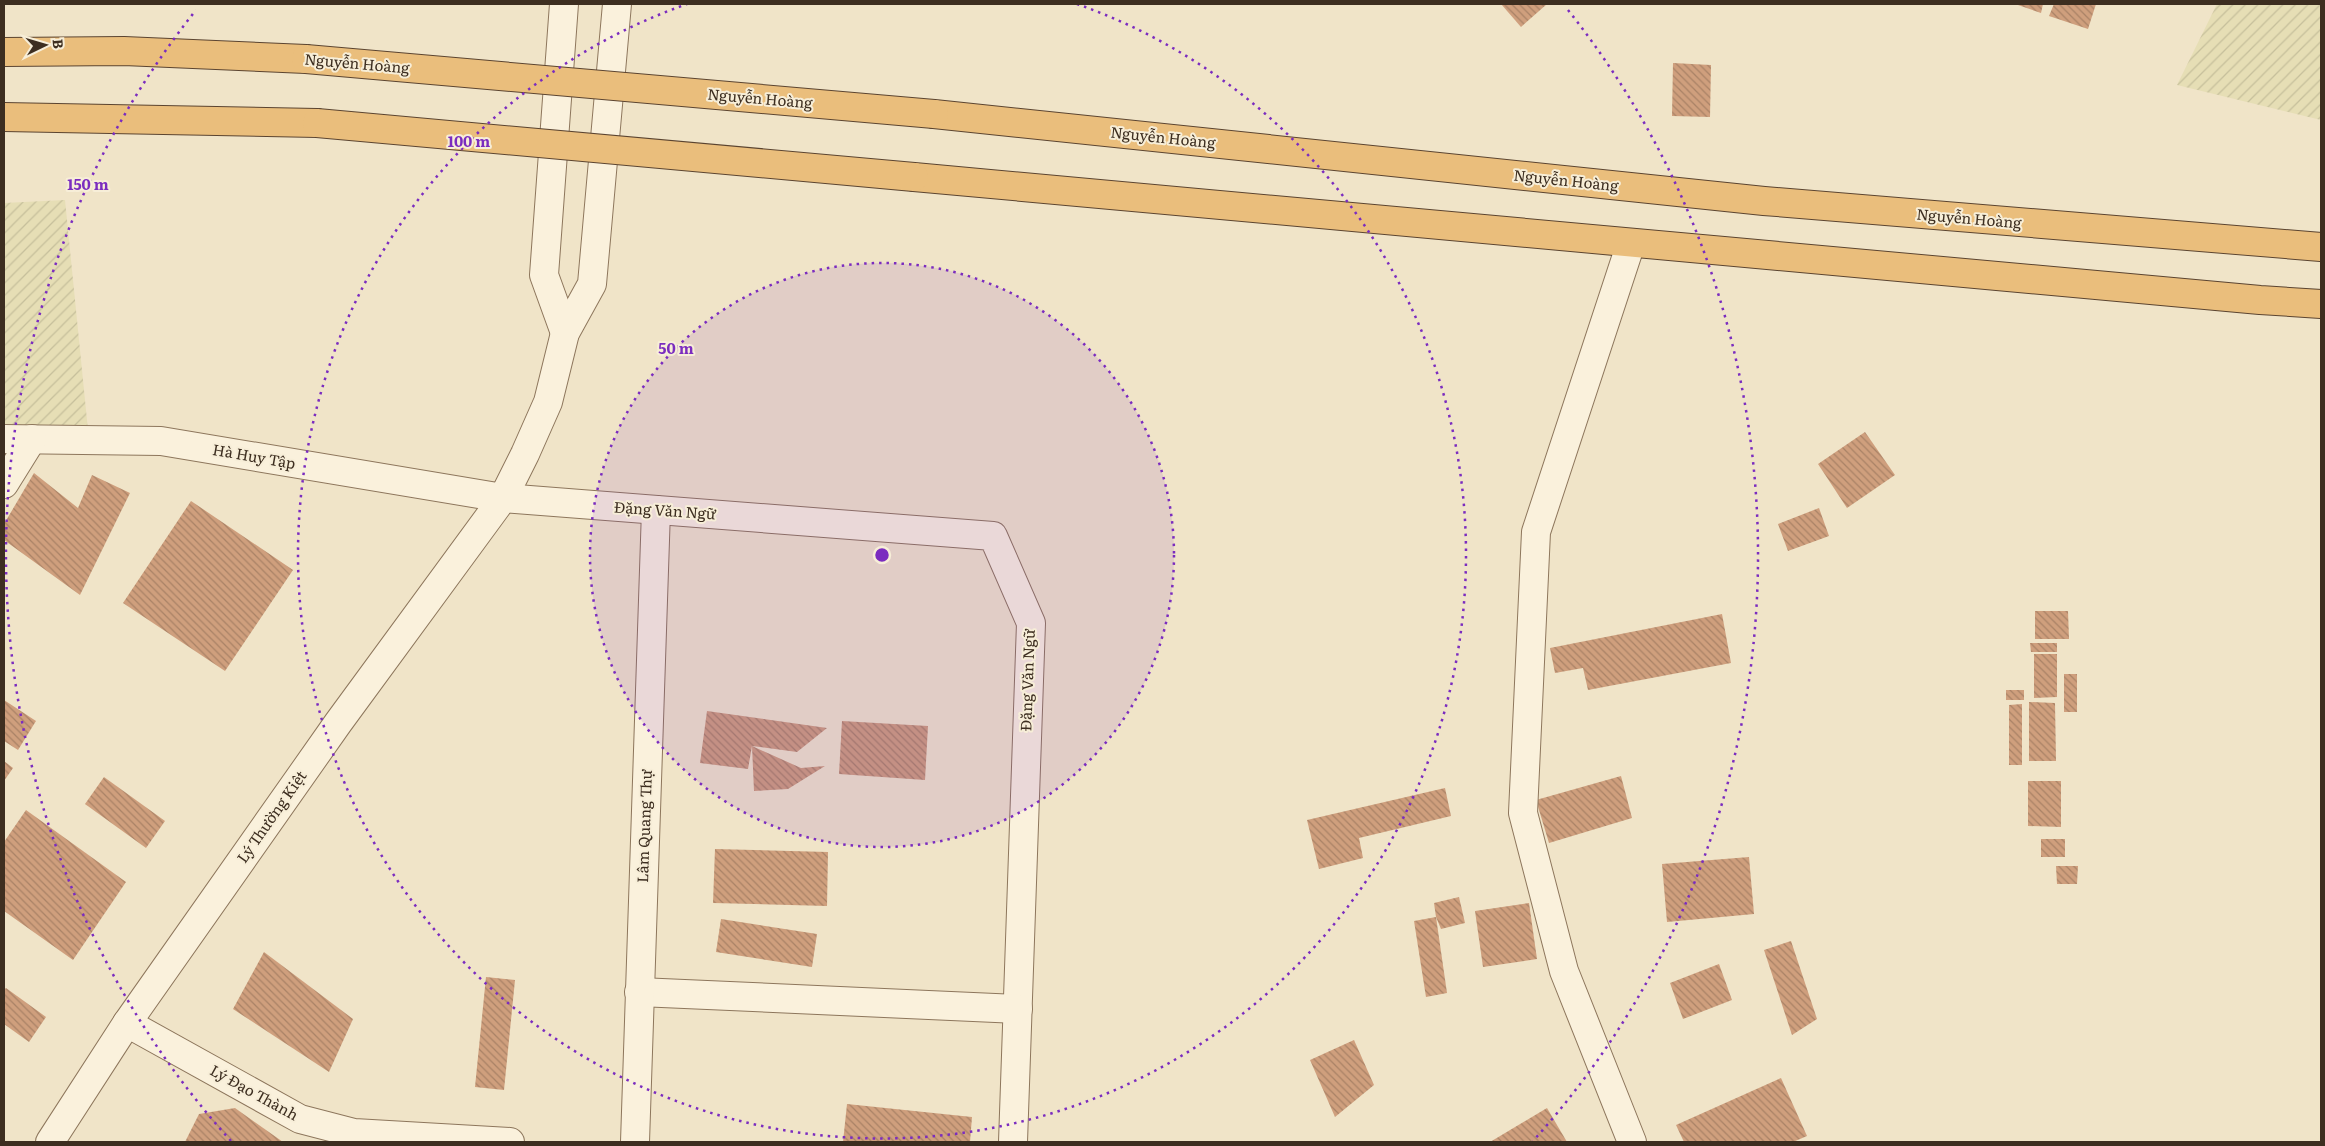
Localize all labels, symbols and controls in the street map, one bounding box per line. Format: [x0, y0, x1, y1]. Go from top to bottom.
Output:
north arrow [20, 20, 70, 70]
text: B [49, 38, 69, 50]
street label: Nguyễn Hoàng [304, 46, 411, 79]
street label: Nguyễn Hoàng [707, 81, 814, 114]
street label: Nguyễn Hoàng [1109, 120, 1217, 154]
text: 100 m [448, 129, 490, 152]
street label: Nguyễn Hoàng [1512, 163, 1620, 197]
text: 150 m [67, 172, 109, 195]
street label: Nguyễn Hoàng [1916, 201, 2023, 234]
text: 50 m [658, 336, 694, 359]
street label: Hà Huy Tập [211, 437, 298, 474]
street label: Đặng Văn Ngữ [613, 494, 718, 525]
centre of rings [873, 546, 891, 564]
street label: Đặng Văn Ngữ [1013, 628, 1040, 732]
street label: Lý Thường Kiệt [230, 765, 311, 867]
street label: Lâm Quang Thự [630, 768, 657, 883]
street label: Lý Đạo Thành [206, 1058, 303, 1125]

